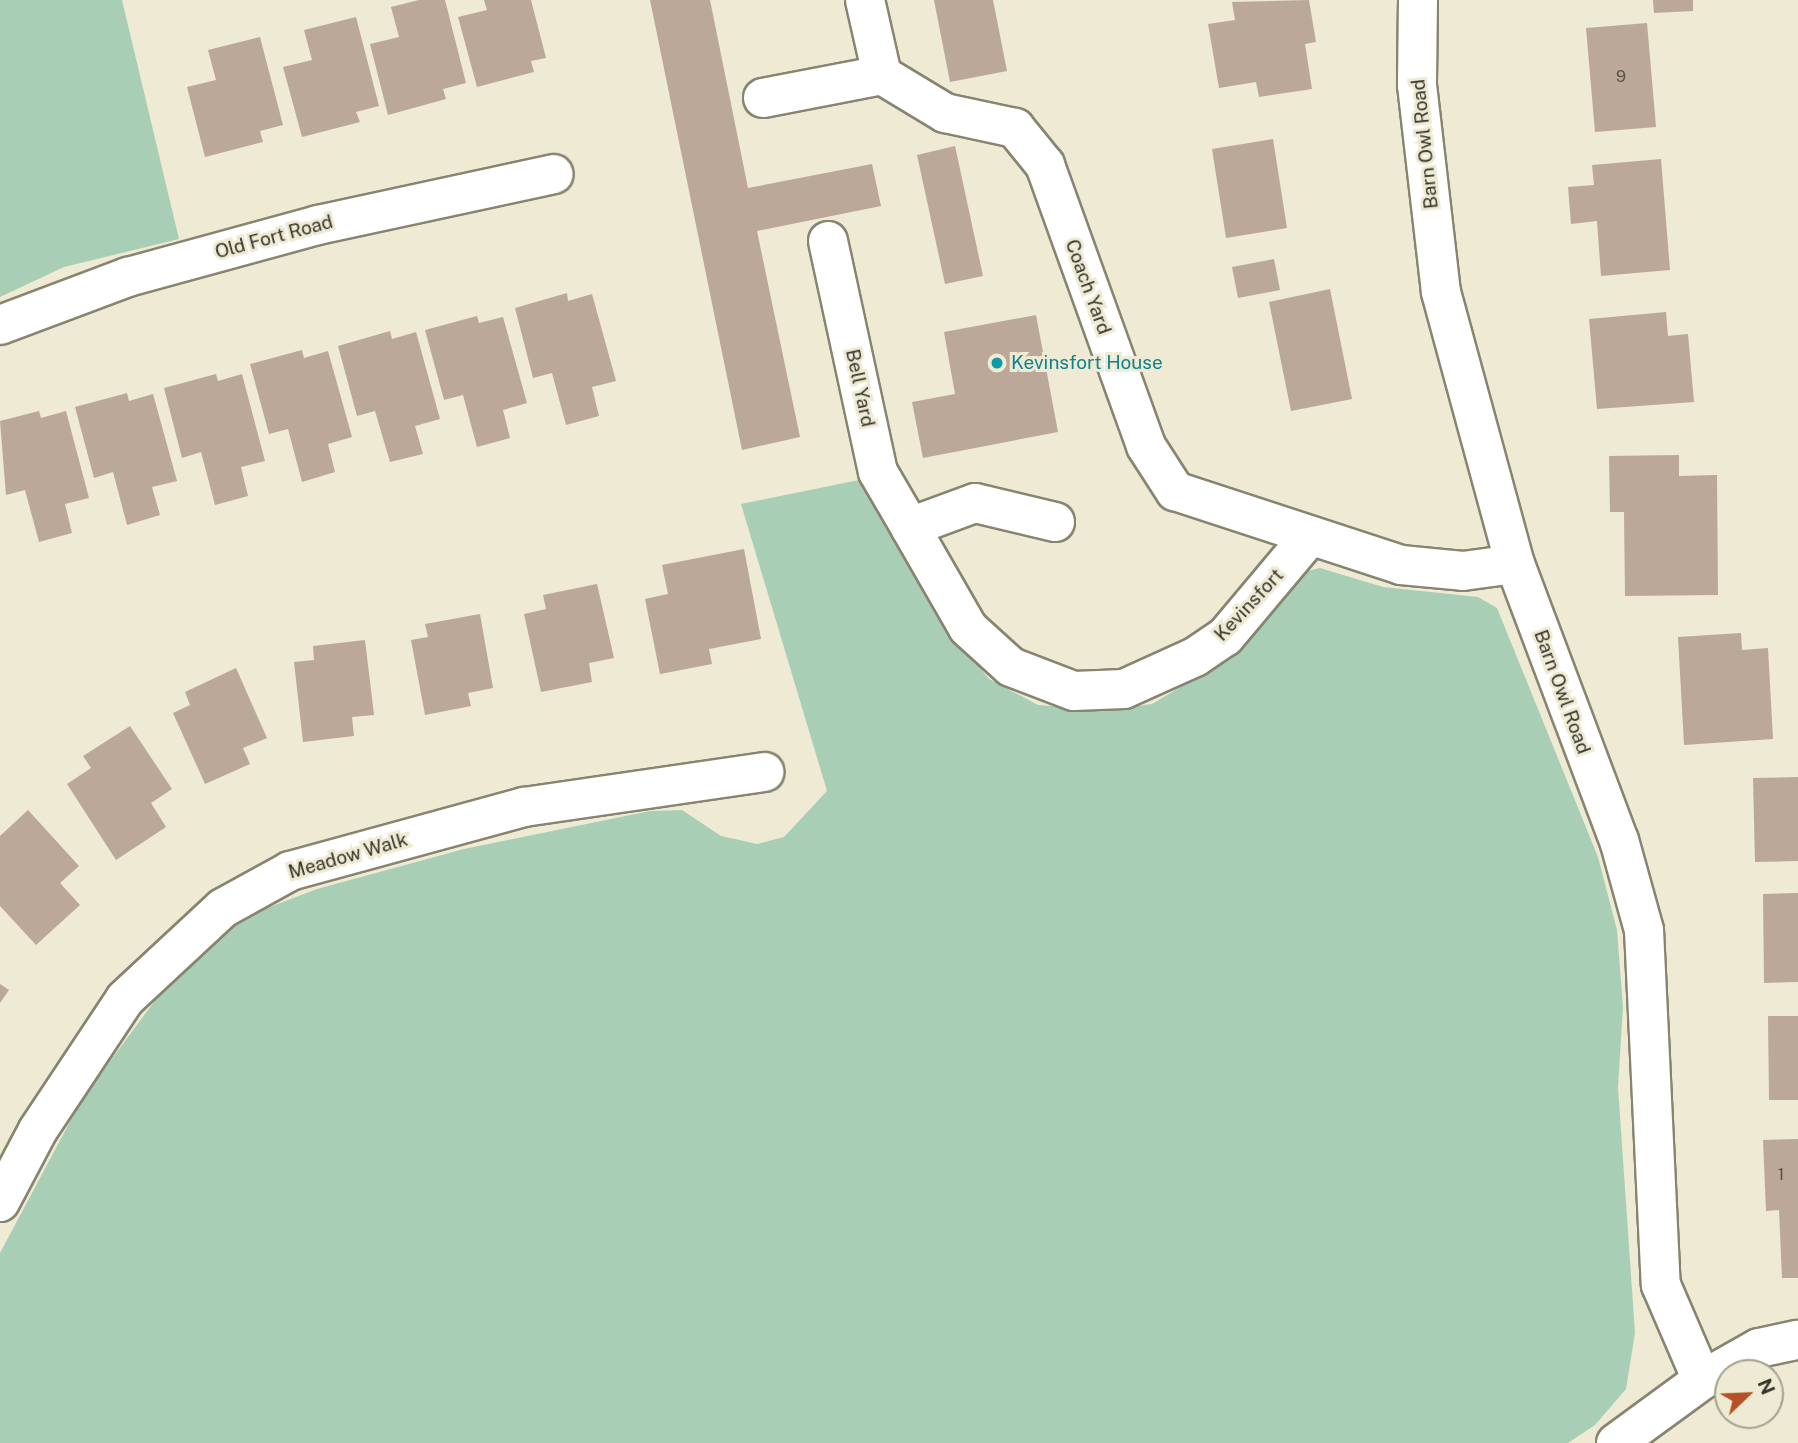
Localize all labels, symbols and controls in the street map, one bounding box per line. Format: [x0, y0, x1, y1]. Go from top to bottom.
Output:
house number: 9 [1616, 67, 1626, 87]
street label: Barn Owl Road [1407, 78, 1443, 210]
street label: Old Fort Road [213, 210, 335, 264]
street label: Coach Yard [1060, 236, 1116, 338]
street label: Bell Yard [841, 347, 879, 429]
place label: Kevinsfort House [1011, 352, 1163, 374]
marker: Kevinsfort House [989, 355, 1005, 371]
street label: Kevinsfort [1210, 564, 1288, 646]
street label: Barn Owl Road [1529, 627, 1595, 757]
street label: Meadow Walk [286, 828, 410, 884]
house number: 1 [1778, 1165, 1784, 1185]
north arrow [1714, 1359, 1784, 1429]
text: N [1753, 1375, 1780, 1398]

